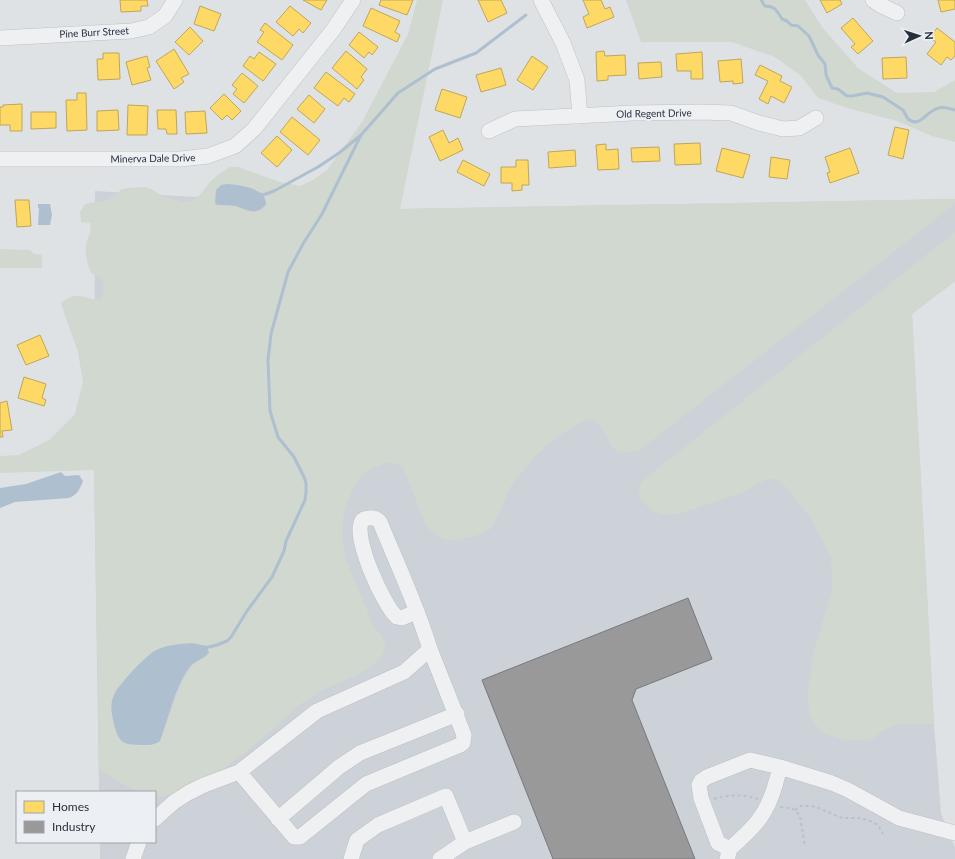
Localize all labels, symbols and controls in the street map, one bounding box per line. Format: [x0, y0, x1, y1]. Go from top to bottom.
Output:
north arrow [899, 16, 939, 56]
street label: Pine Burr Street [59, 24, 130, 40]
text: N [923, 31, 936, 40]
street label: Old Regent Drive [616, 106, 692, 120]
street label: Minerva Dale Drive [110, 151, 196, 165]
legend [16, 791, 156, 843]
text: Homes [52, 799, 89, 814]
text: Industry [52, 819, 96, 834]

